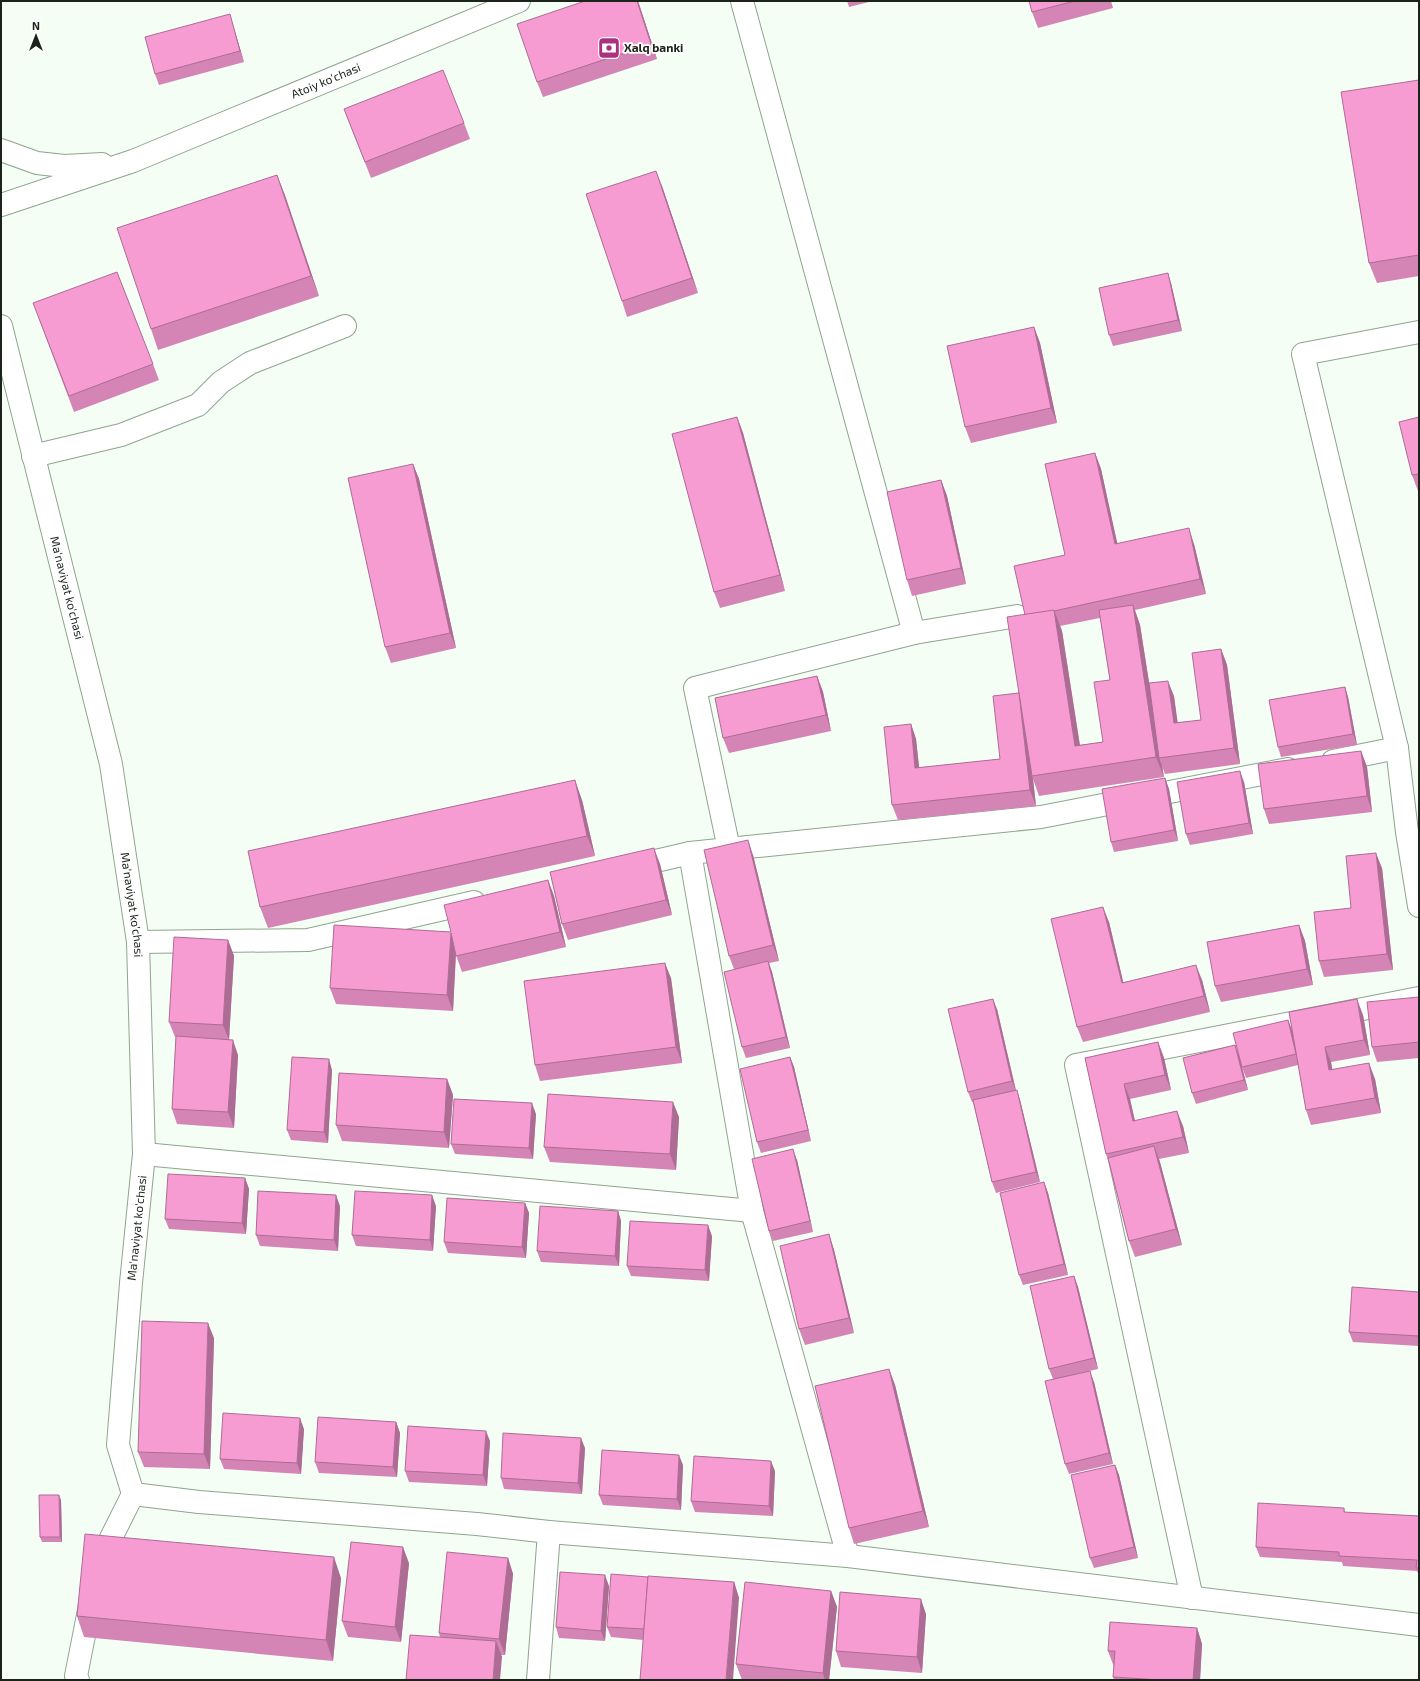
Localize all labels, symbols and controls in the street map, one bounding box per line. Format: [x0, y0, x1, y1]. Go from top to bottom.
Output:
north arrow [16, 16, 56, 56]
text: N [32, 19, 40, 32]
bank icon: Xalq banki [596, 35, 622, 61]
place label: Xalq banki [624, 40, 683, 54]
street label: Atoiy ko'chasi [289, 59, 362, 101]
street label: Ma'naviyat ko'chasi [48, 535, 87, 641]
street label: Ma'naviyat ko'chasi [118, 851, 146, 958]
street label: Ma'naviyat ko'chasi [124, 1175, 148, 1281]

